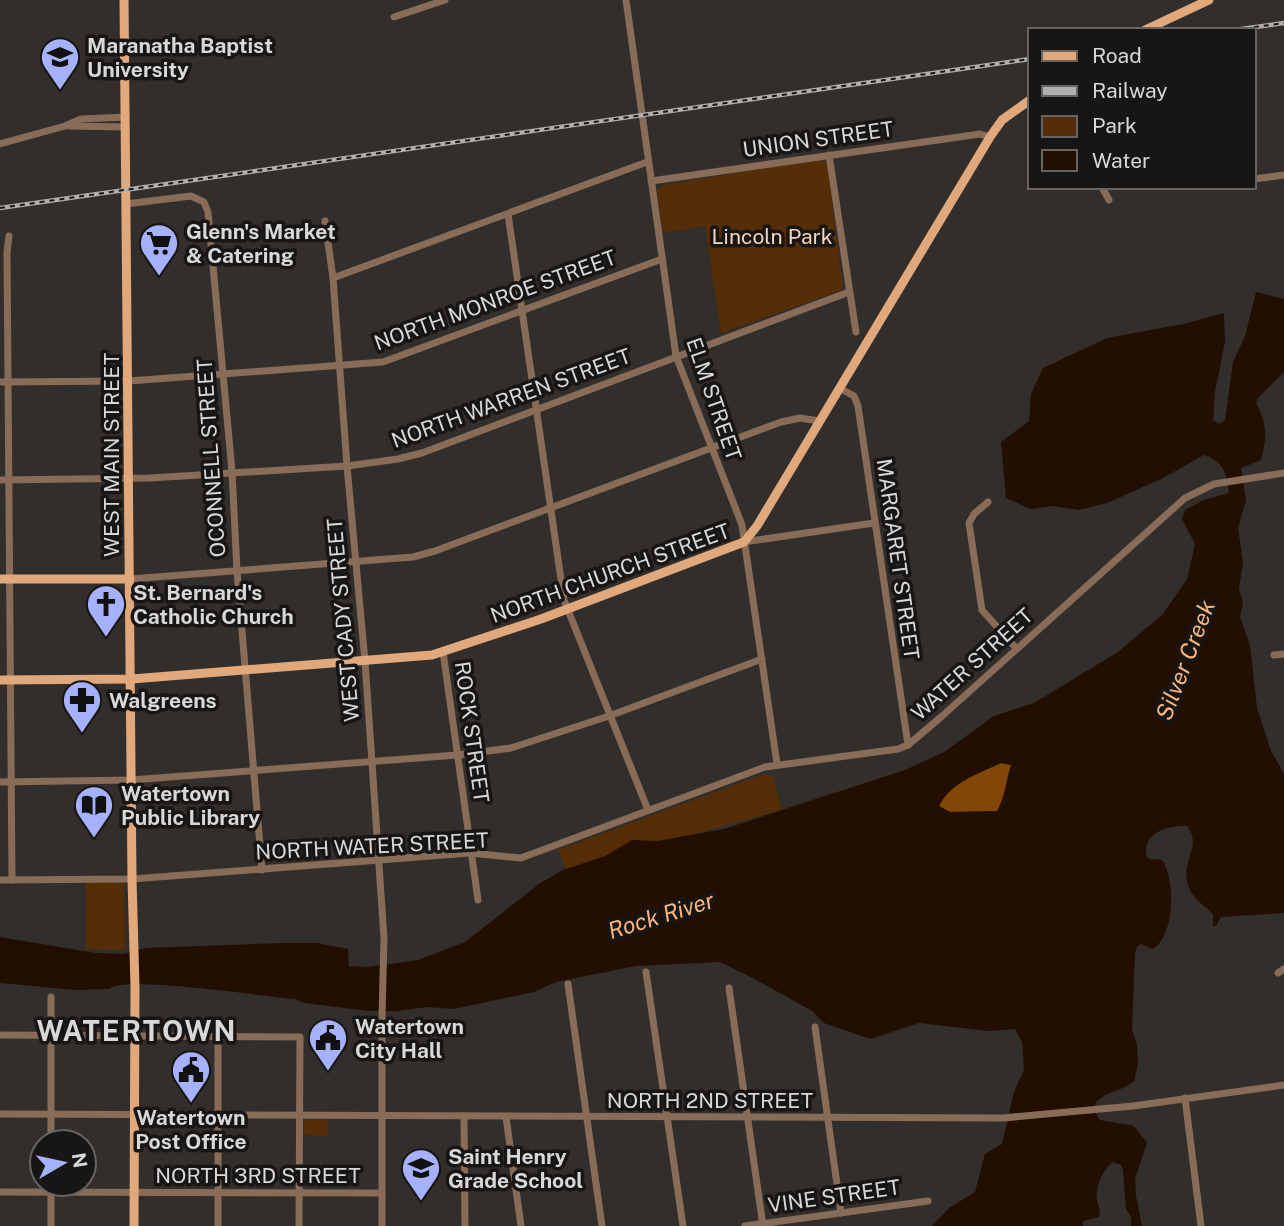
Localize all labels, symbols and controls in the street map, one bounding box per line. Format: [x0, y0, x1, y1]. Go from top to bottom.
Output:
legend [1028, 28, 1256, 189]
place label: Maranatha Baptist University [87, 33, 273, 82]
school or university icon: Maranatha Baptist University [39, 36, 81, 91]
text: Road [1092, 43, 1142, 68]
text: Railway [1092, 78, 1168, 103]
text: Park [1092, 113, 1137, 138]
street label: UNION STREET [741, 116, 895, 162]
text: Water [1092, 148, 1150, 173]
place label: Glenn's Market & Catering [186, 219, 336, 268]
supermarket icon: Glenn's Market & Catering [138, 222, 180, 277]
park label: Lincoln Park [711, 224, 833, 249]
street label: NORTH MONROE STREET [371, 245, 619, 355]
street label: ELM STREET [681, 334, 747, 464]
street label: NORTH WARREN STREET [388, 343, 634, 453]
street label: WEST MAIN STREET [99, 353, 124, 557]
street label: OCONNELL STREET [192, 358, 230, 558]
street label: MARGARET STREET [872, 457, 924, 661]
street label: WEST CADY STREET [322, 517, 364, 723]
street label: NORTH CHURCH STREET [487, 518, 733, 628]
place label: St. Bernard's Catholic Church [133, 580, 294, 629]
church icon: St. Bernard's Catholic Church [85, 583, 127, 638]
water label: Silver Creek [1150, 596, 1220, 724]
street label: WATER STREET [906, 603, 1038, 725]
street label: ROCK STREET [450, 660, 494, 804]
pharmacy icon: Walgreens [61, 679, 103, 734]
place label: Walgreens [109, 688, 217, 713]
place label: Watertown Public Library [121, 781, 260, 830]
library icon: Watertown Public Library [73, 784, 115, 839]
street label: NORTH WATER STREET [255, 827, 489, 865]
water label: Rock River [605, 886, 718, 944]
district label: WATERTOWN [37, 1014, 237, 1047]
place label: Watertown City Hall [355, 1014, 464, 1063]
public building icon: Watertown City Hall [307, 1017, 349, 1072]
public building icon: Watertown Post Office [170, 1049, 212, 1104]
street label: NORTH 2ND STREET [607, 1088, 813, 1113]
place label: Watertown Post Office [135, 1105, 247, 1154]
north arrow [28, 1128, 98, 1198]
place label: Saint Henry Grade School [448, 1144, 583, 1193]
school or university icon: Saint Henry Grade School [400, 1147, 442, 1202]
text: N [68, 1151, 92, 1169]
street label: NORTH 3RD STREET [155, 1163, 361, 1188]
street label: VINE STREET [766, 1174, 902, 1218]

